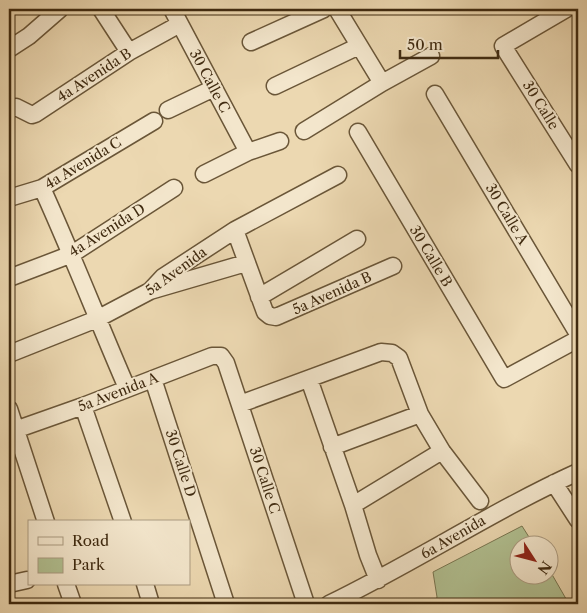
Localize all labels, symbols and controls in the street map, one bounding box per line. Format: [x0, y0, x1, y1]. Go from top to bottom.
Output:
scale bar [400, 28, 497, 60]
text: 50 m [407, 35, 443, 54]
street label: 4a Avenida B [53, 44, 135, 106]
street label: 30 Calle C [186, 46, 234, 116]
street label: 30 Calle [519, 77, 563, 133]
street label: 4a Avenida C [41, 133, 125, 193]
street label: 30 Calle A [482, 180, 533, 248]
street label: 4a Avenida D [65, 199, 149, 261]
street label: 30 Calle B [406, 222, 456, 290]
street label: 5a Avenida [142, 242, 211, 299]
street label: 5a Avenida B [290, 267, 375, 318]
street label: 5a Avenida A [75, 368, 161, 416]
street label: 30 Calle D [162, 427, 200, 499]
street label: 30 Calle C [246, 444, 284, 516]
street label: 6a Avenida [417, 511, 489, 563]
legend [28, 520, 190, 586]
text: Road [72, 531, 109, 550]
north arrow [510, 536, 560, 586]
text: Park [72, 555, 106, 574]
text: N [534, 557, 555, 578]

